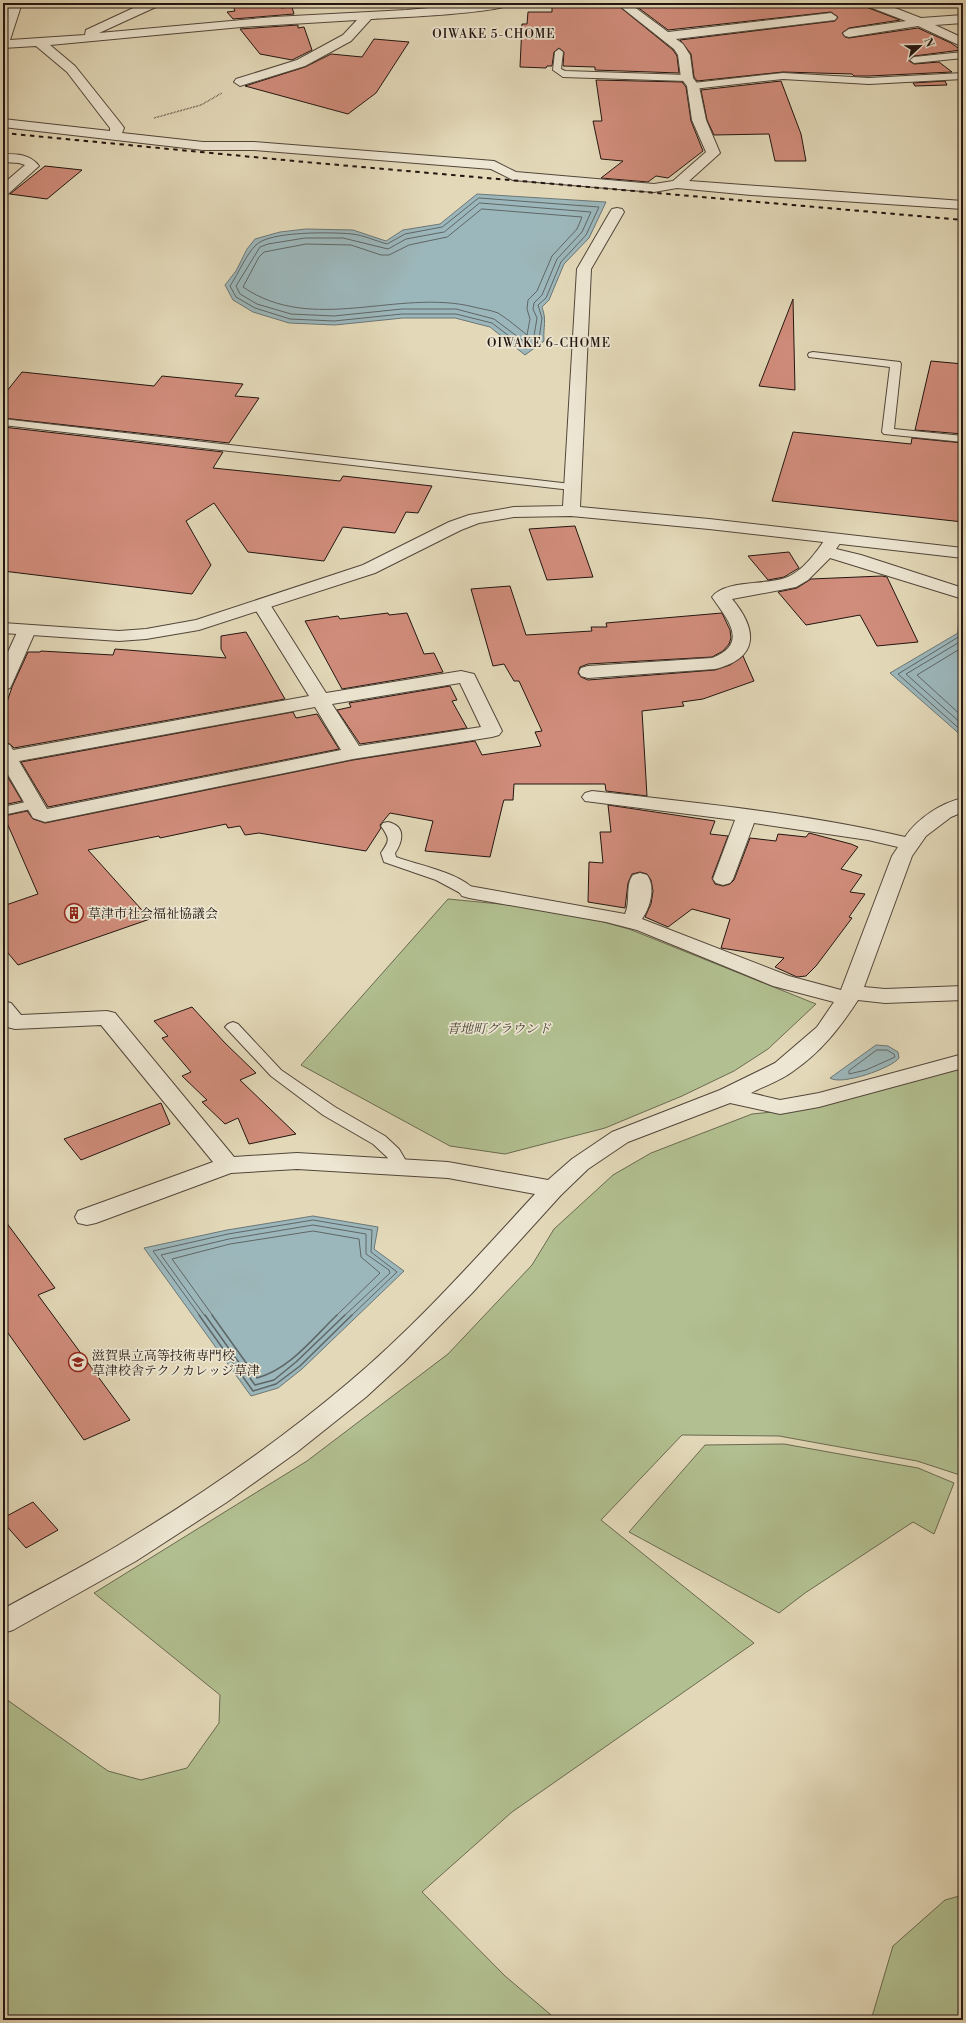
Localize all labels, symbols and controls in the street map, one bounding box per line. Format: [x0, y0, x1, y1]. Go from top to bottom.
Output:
north arrow [900, 26, 940, 66]
district label: OIWAKE 5-CHOME [432, 27, 556, 42]
text: N [920, 36, 937, 50]
district label: OIWAKE 6-CHOME [487, 336, 611, 351]
building icon: 草津市社会福祉協議会 [63, 902, 85, 924]
place label: 草津市社会福祉協議会 [88, 906, 218, 922]
park label: 青地町グラウンド [447, 1021, 552, 1037]
place label: 滋賀県立高等技術専門校 草津校舎テクノカレッジ草津 [92, 1348, 260, 1379]
school or university icon: 滋賀県立高等技術専門校 草津校舎テクノカレッジ草津 [67, 1351, 89, 1373]

